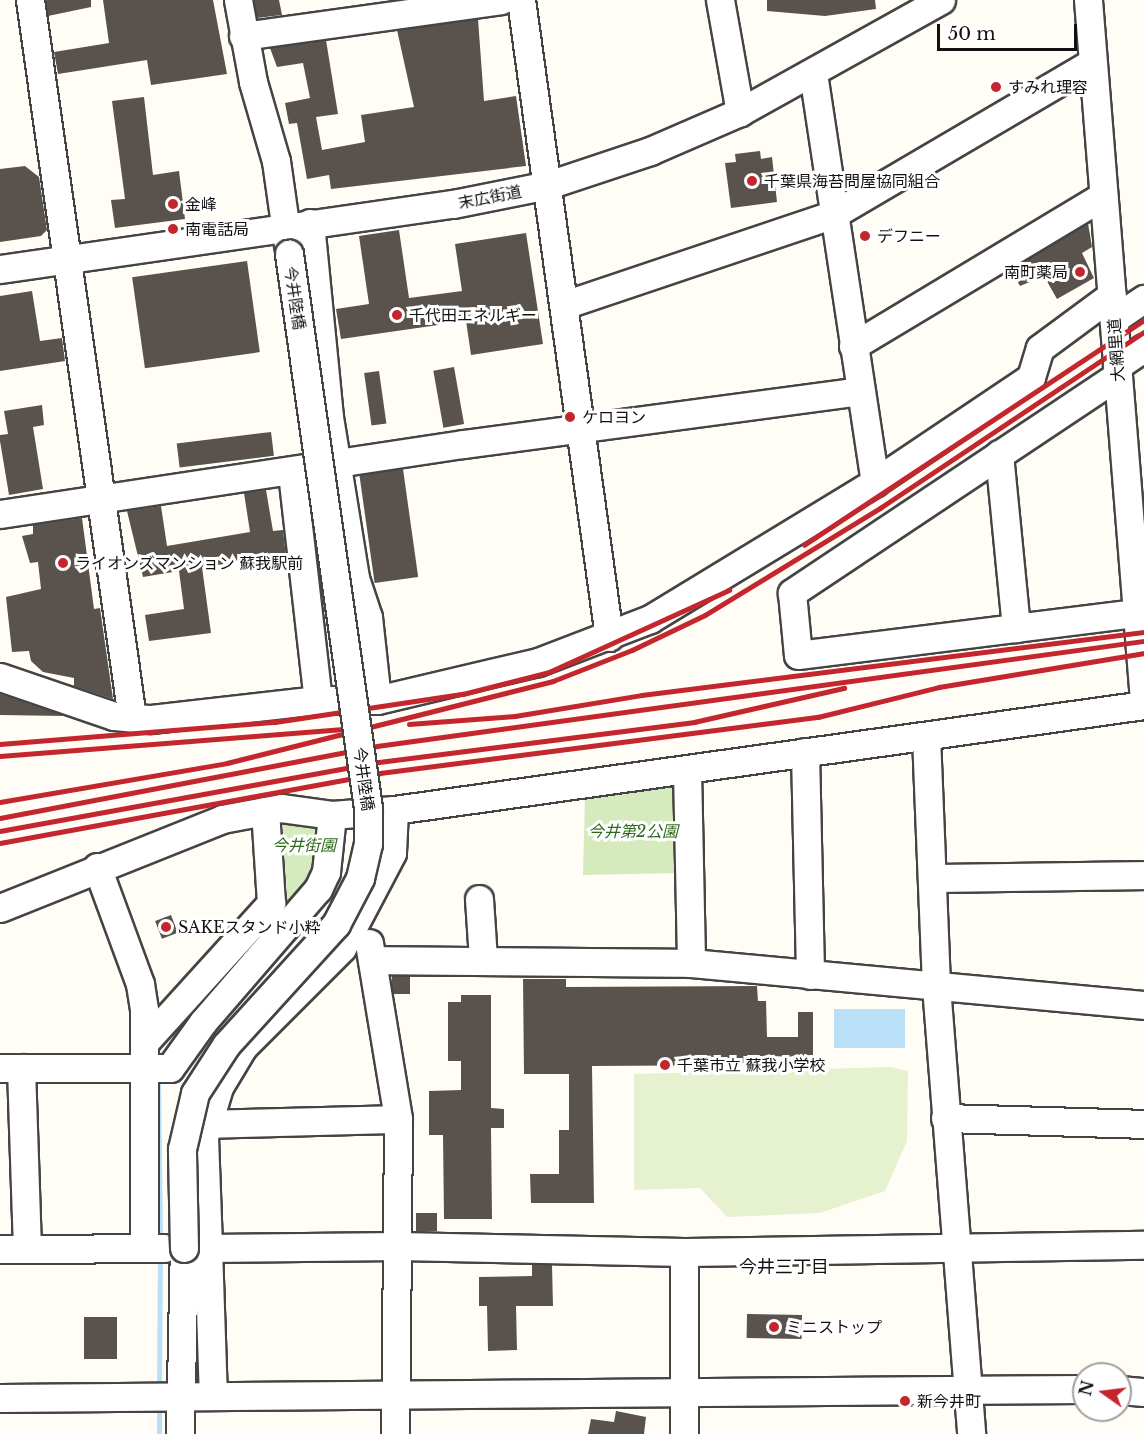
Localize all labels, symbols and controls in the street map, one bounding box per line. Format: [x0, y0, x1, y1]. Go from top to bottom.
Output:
scale bar [940, 12, 1080, 50]
text: 50 m [948, 23, 996, 45]
place label: すみれ理容 [1008, 77, 1088, 97]
marker: すみれ理容 [989, 80, 1003, 94]
place label: 千葉県海苔問屋協同組合 [764, 171, 940, 191]
marker: 千葉県海苔問屋協同組合 [745, 174, 759, 188]
street label: 末広街道 [457, 181, 523, 213]
place label: 金峰 [185, 194, 217, 214]
marker: 金峰 [166, 197, 180, 211]
place label: 南電話局 [185, 219, 249, 239]
marker: 南電話局 [166, 222, 180, 236]
place label: デフニー [877, 226, 941, 246]
marker: デフニー [858, 229, 872, 243]
place label: 南町薬局 [1004, 262, 1068, 282]
street label: 今井陸橋 [281, 265, 309, 331]
marker: 南町薬局 [1073, 265, 1087, 279]
place label: 千代田エネルギー [409, 305, 537, 325]
marker: 千代田エネルギー [390, 308, 404, 322]
street label: 大網里道 [1104, 317, 1128, 383]
place label: ケロヨン [582, 407, 646, 427]
marker: ケロヨン [563, 410, 577, 424]
place label: ライオンズマンション 蘇我駅前 [75, 553, 304, 573]
marker: ライオンズマンション 蘇我駅前 [56, 556, 70, 570]
street label: 今井陸橋 [350, 746, 378, 812]
park label: 今井第2公園 [588, 821, 678, 841]
park label: 今井街園 [272, 835, 336, 855]
place label: SAKEスタンド小粋 [178, 917, 321, 937]
marker: SAKEスタンド小粋 [159, 920, 173, 934]
place label: 千葉市立 蘇我小学校 [677, 1055, 826, 1075]
marker: 千葉市立 蘇我小学校 [658, 1058, 672, 1072]
district label: 今井三丁目 [739, 1256, 829, 1278]
place label: ミニストップ [786, 1317, 882, 1337]
marker: ミニストップ [767, 1320, 781, 1334]
north arrow [1072, 1362, 1132, 1422]
text: N [1075, 1378, 1098, 1398]
place label: 新今井町 [917, 1391, 981, 1411]
marker: 新今井町 [898, 1394, 912, 1408]

